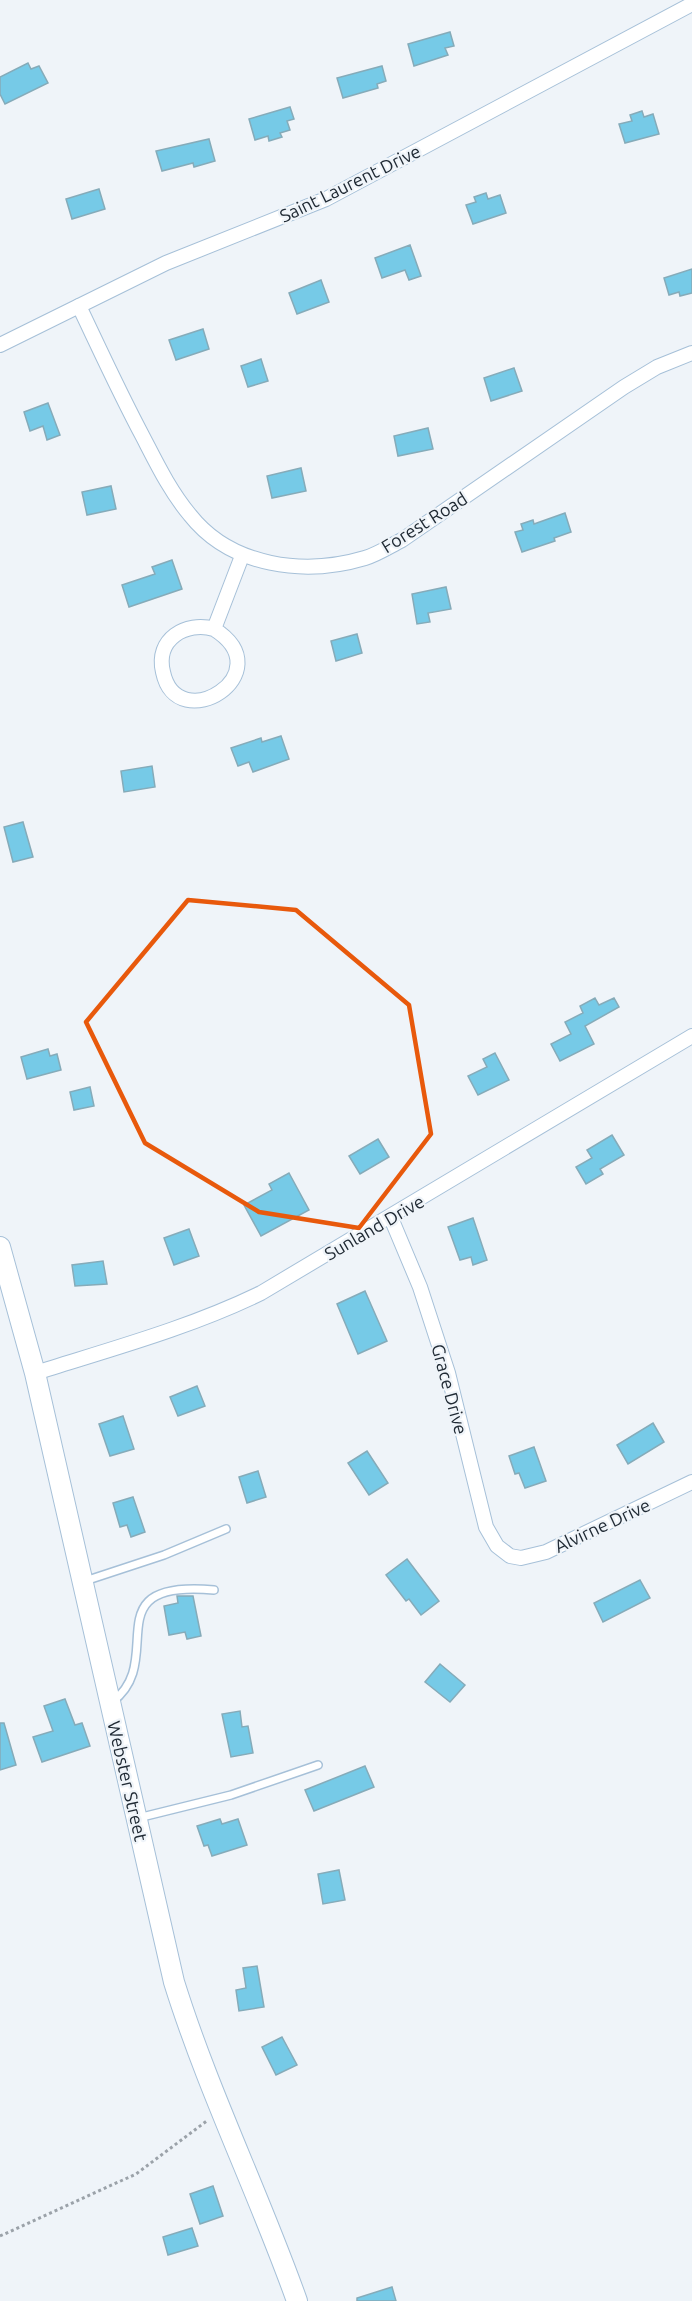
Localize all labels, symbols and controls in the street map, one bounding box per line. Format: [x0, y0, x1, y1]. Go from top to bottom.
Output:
street label: Saint Laurent Drive [276, 140, 424, 226]
street label: Forest Road [377, 488, 471, 556]
street label: Sunland Drive [321, 1190, 427, 1264]
street label: Grace Drive [428, 1342, 472, 1436]
street label: Alvirne Drive [551, 1494, 653, 1556]
street label: Webster Street [104, 1719, 152, 1843]

